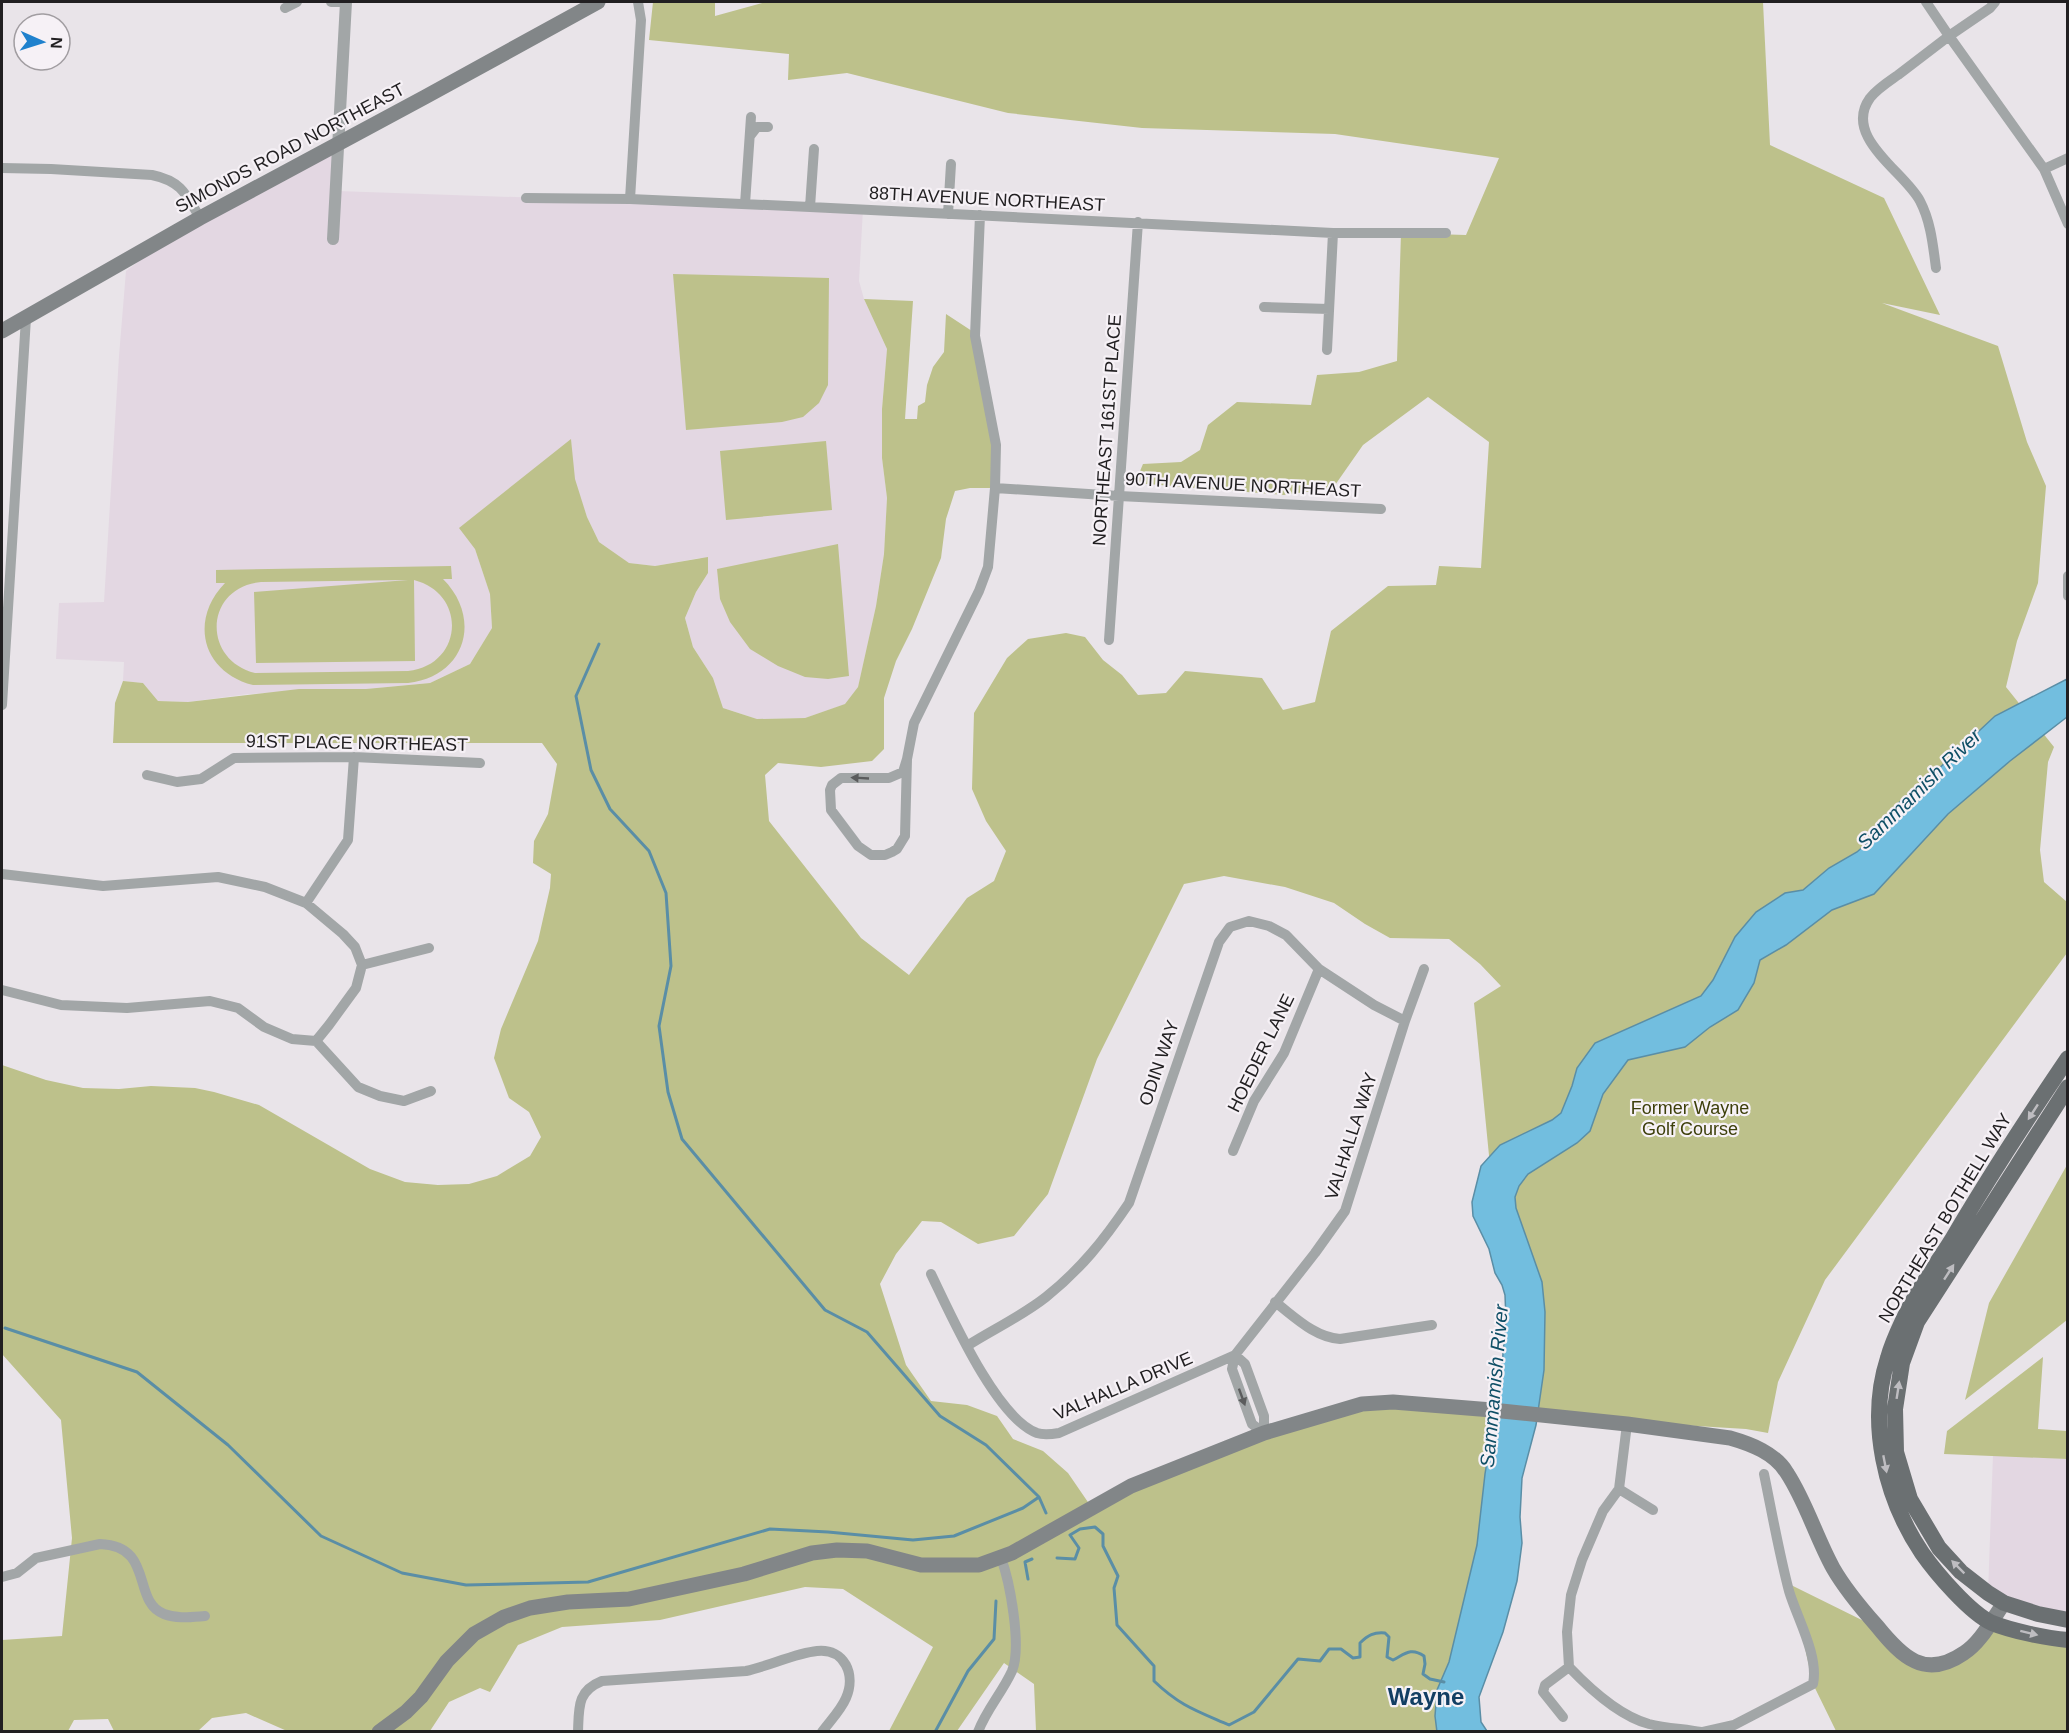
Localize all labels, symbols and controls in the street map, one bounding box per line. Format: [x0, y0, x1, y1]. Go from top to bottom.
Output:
north arrow [12, 12, 72, 72]
text: N [48, 37, 65, 49]
street label: SIMONDS ROAD NORTHEAST [172, 79, 408, 217]
street label: 88TH AVENUE NORTHEAST [868, 183, 1106, 215]
street label: NORTHEAST 161ST PLACE [1089, 314, 1125, 546]
street label: 90TH AVENUE NORTHEAST [1124, 469, 1362, 501]
water label: Sammamish River [1853, 723, 1986, 854]
street label: 91ST PLACE NORTHEAST [246, 731, 468, 755]
one-way arrow [850, 773, 869, 782]
street label: HOEDER LANE [1224, 991, 1298, 1115]
street label: ODIN WAY [1135, 1018, 1183, 1108]
street label: VALHALLA WAY [1321, 1070, 1381, 1202]
park label: Former Wayne Golf Course [1631, 1098, 1749, 1139]
one-way arrow [2027, 1104, 2038, 1120]
street label: NORTHEAST BOTHELL WAY [1874, 1110, 2016, 1326]
one-way arrow [1944, 1264, 1955, 1280]
water label: Sammamish River [1476, 1302, 1512, 1468]
street label: VALHALLA DRIVE [1051, 1348, 1195, 1424]
one-way arrow [1894, 1380, 1903, 1399]
one-way arrow [1238, 1388, 1247, 1406]
one-way arrow [1881, 1455, 1890, 1474]
one-way arrow [1951, 1561, 1965, 1575]
one-way arrow [2020, 1628, 2038, 1638]
district label: Wayne [1388, 1683, 1464, 1710]

